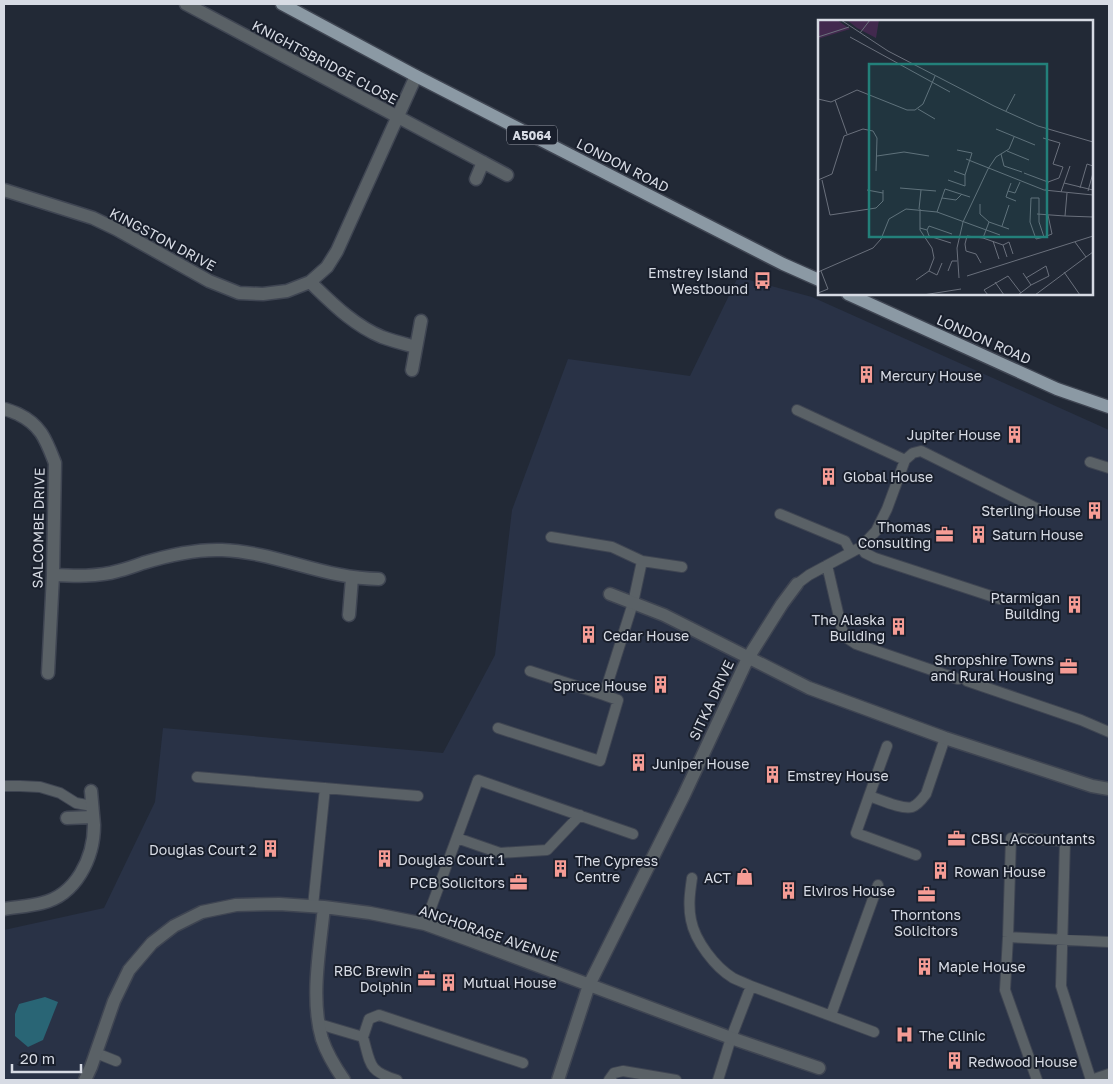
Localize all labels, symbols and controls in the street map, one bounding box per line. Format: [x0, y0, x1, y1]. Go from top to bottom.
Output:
street label: KNIGHTSBRIDGE CLOSE [249, 16, 401, 108]
inset map [818, 20, 1093, 295]
road number: A5064 [507, 126, 557, 144]
street label: LONDON ROAD [574, 134, 672, 196]
street label: KINGSTON DRIVE [107, 204, 219, 274]
place label: Emstrey Island Westbound [648, 264, 748, 297]
bus stop icon: Emstrey Island Westbound [752, 270, 772, 290]
street label: LONDON ROAD [934, 311, 1034, 367]
building icon: Mercury House [856, 365, 876, 385]
place label: Mercury House [880, 367, 982, 384]
building icon: Jupiter House [1005, 424, 1025, 444]
place label: Jupiter House [907, 426, 1001, 443]
building icon: Global House [819, 466, 839, 486]
street label: SALCOMBE DRIVE [28, 468, 48, 588]
place label: Global House [843, 468, 933, 485]
building icon: Sterling House [1085, 500, 1105, 520]
place label: Sterling House [981, 502, 1081, 519]
place label: Thomas Consulting [858, 518, 931, 551]
office icon: Thomas Consulting [935, 524, 955, 544]
building icon: Saturn House [968, 524, 988, 544]
place label: Saturn House [992, 526, 1083, 543]
place label: Ptarmigan Building [990, 589, 1060, 622]
building icon: Ptarmigan Building [1064, 595, 1084, 615]
place label: The Alaska Building [812, 611, 885, 644]
building icon: The Alaska Building [889, 617, 909, 637]
building icon: Cedar House [579, 625, 599, 645]
place label: Cedar House [603, 627, 689, 644]
place label: Shropshire Towns and Rural Housing [931, 651, 1054, 684]
street label: SITKA DRIVE [685, 657, 737, 743]
office icon: Shropshire Towns and Rural Housing [1058, 657, 1078, 677]
building icon: Spruce House [651, 675, 671, 695]
place label: Spruce House [553, 677, 647, 694]
building icon: Juniper House [628, 753, 648, 773]
place label: Juniper House [652, 755, 749, 772]
building icon: Emstrey House [763, 765, 783, 785]
place label: Emstrey House [787, 767, 889, 784]
office icon: CBSL Accountants [947, 828, 967, 848]
place label: CBSL Accountants [971, 830, 1095, 847]
building icon: Douglas Court 2 [261, 839, 281, 859]
place label: Douglas Court 2 [149, 841, 257, 858]
building icon: Douglas Court 1 [374, 849, 394, 869]
place label: Douglas Court 1 [398, 851, 505, 868]
place label: The Cypress Centre [575, 852, 658, 885]
building icon: The Cypress Centre [551, 858, 571, 878]
building icon: Rowan House [930, 861, 950, 881]
place label: Rowan House [954, 863, 1046, 880]
shop icon: ACT [735, 867, 755, 887]
place label: ACT [704, 869, 731, 886]
office icon: PCB Solicitors [509, 872, 529, 892]
place label: PCB Solicitors [410, 874, 505, 891]
building icon: Elviros House [779, 880, 799, 900]
place label: Elviros House [803, 882, 895, 899]
office icon: Thorntons Solicitors [916, 884, 936, 904]
street label: ANCHORAGE AVENUE [417, 901, 561, 965]
place label: Thorntons Solicitors [891, 906, 961, 939]
building icon: Maple House [914, 956, 934, 976]
place label: Maple House [938, 958, 1026, 975]
place label: RBC Brewin Dolphin [334, 962, 412, 995]
office icon: RBC Brewin Dolphin [416, 968, 436, 988]
building icon: Mutual House [439, 972, 459, 992]
place label: Mutual House [463, 974, 557, 991]
hospital icon: The Clinic [895, 1025, 915, 1045]
place label: The Clinic [919, 1027, 986, 1044]
scale bar [12, 1042, 81, 1074]
text: 20 m [20, 1049, 55, 1067]
building icon: Redwood House [944, 1051, 964, 1071]
place label: Redwood House [968, 1053, 1077, 1070]

